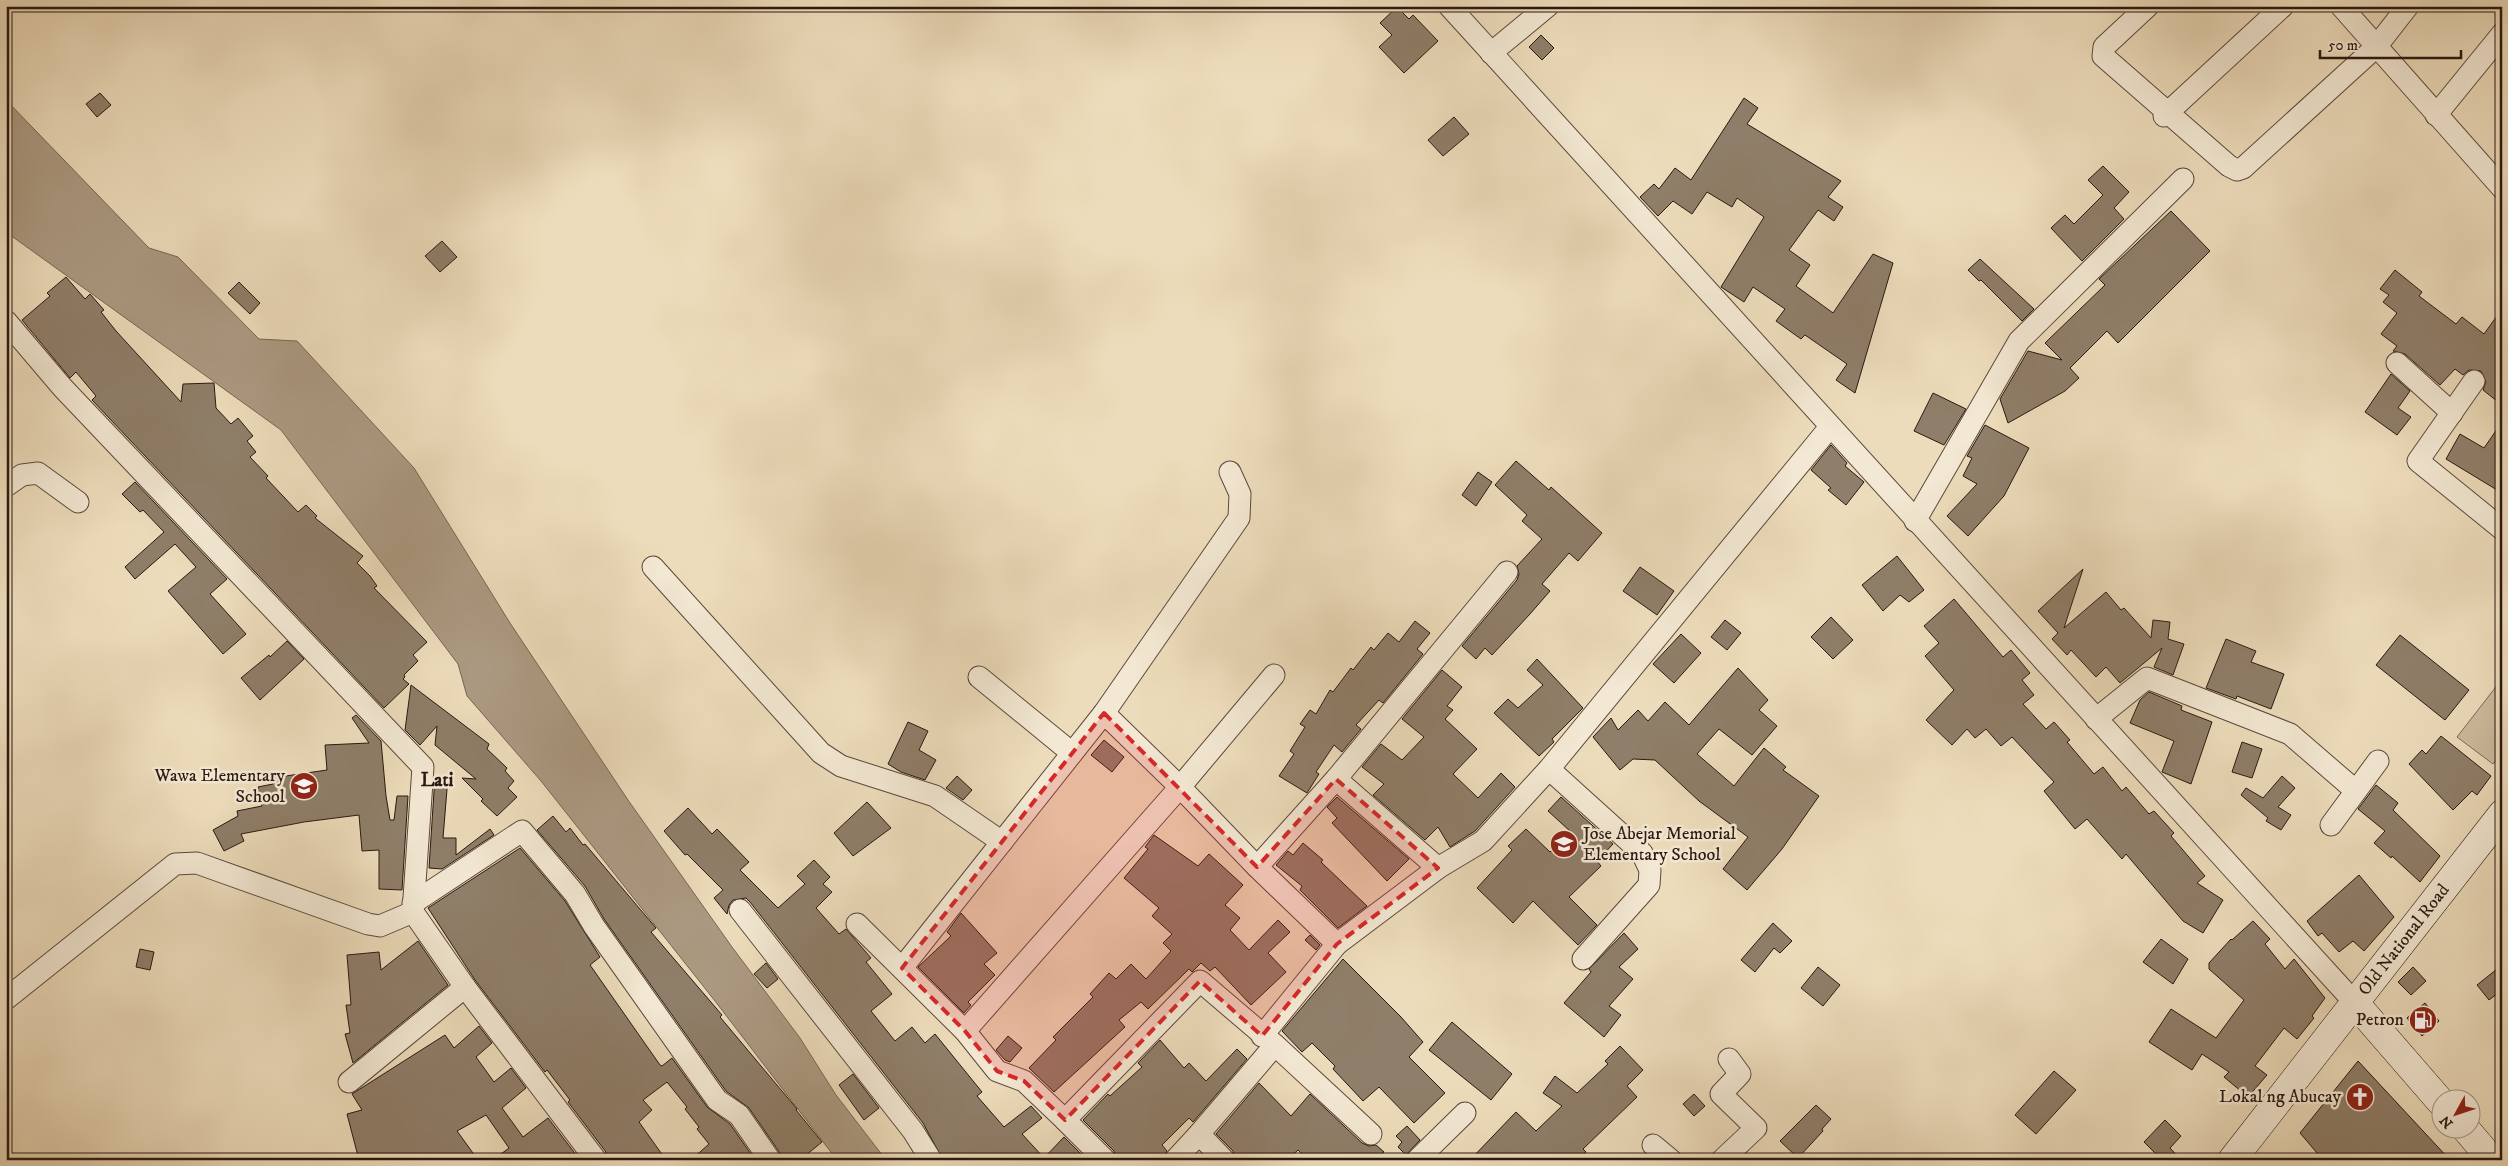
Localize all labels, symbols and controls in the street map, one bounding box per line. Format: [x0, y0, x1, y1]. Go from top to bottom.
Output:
scale bar [2320, 28, 2462, 60]
text: 50 m [2328, 36, 2358, 55]
place label: Wawa Elementary School [154, 765, 286, 808]
district label: Lati [421, 769, 453, 792]
school or university icon: Wawa Elementary School [289, 771, 319, 801]
place label: Jose Abejar Memorial Elementary School [1581, 823, 1737, 866]
school or university icon: Jose Abejar Memorial Elementary School [1549, 829, 1579, 859]
street label: Old National Road [2354, 880, 2454, 1000]
fuel station icon: Petron [2408, 1005, 2438, 1035]
place label: Petron [2356, 1009, 2405, 1031]
church icon: Lokal ng Abucay [2345, 1082, 2375, 1112]
place label: Lokal ng Abucay [2219, 1086, 2341, 1108]
north arrow [2430, 1088, 2480, 1138]
text: N [2436, 1111, 2457, 1132]

